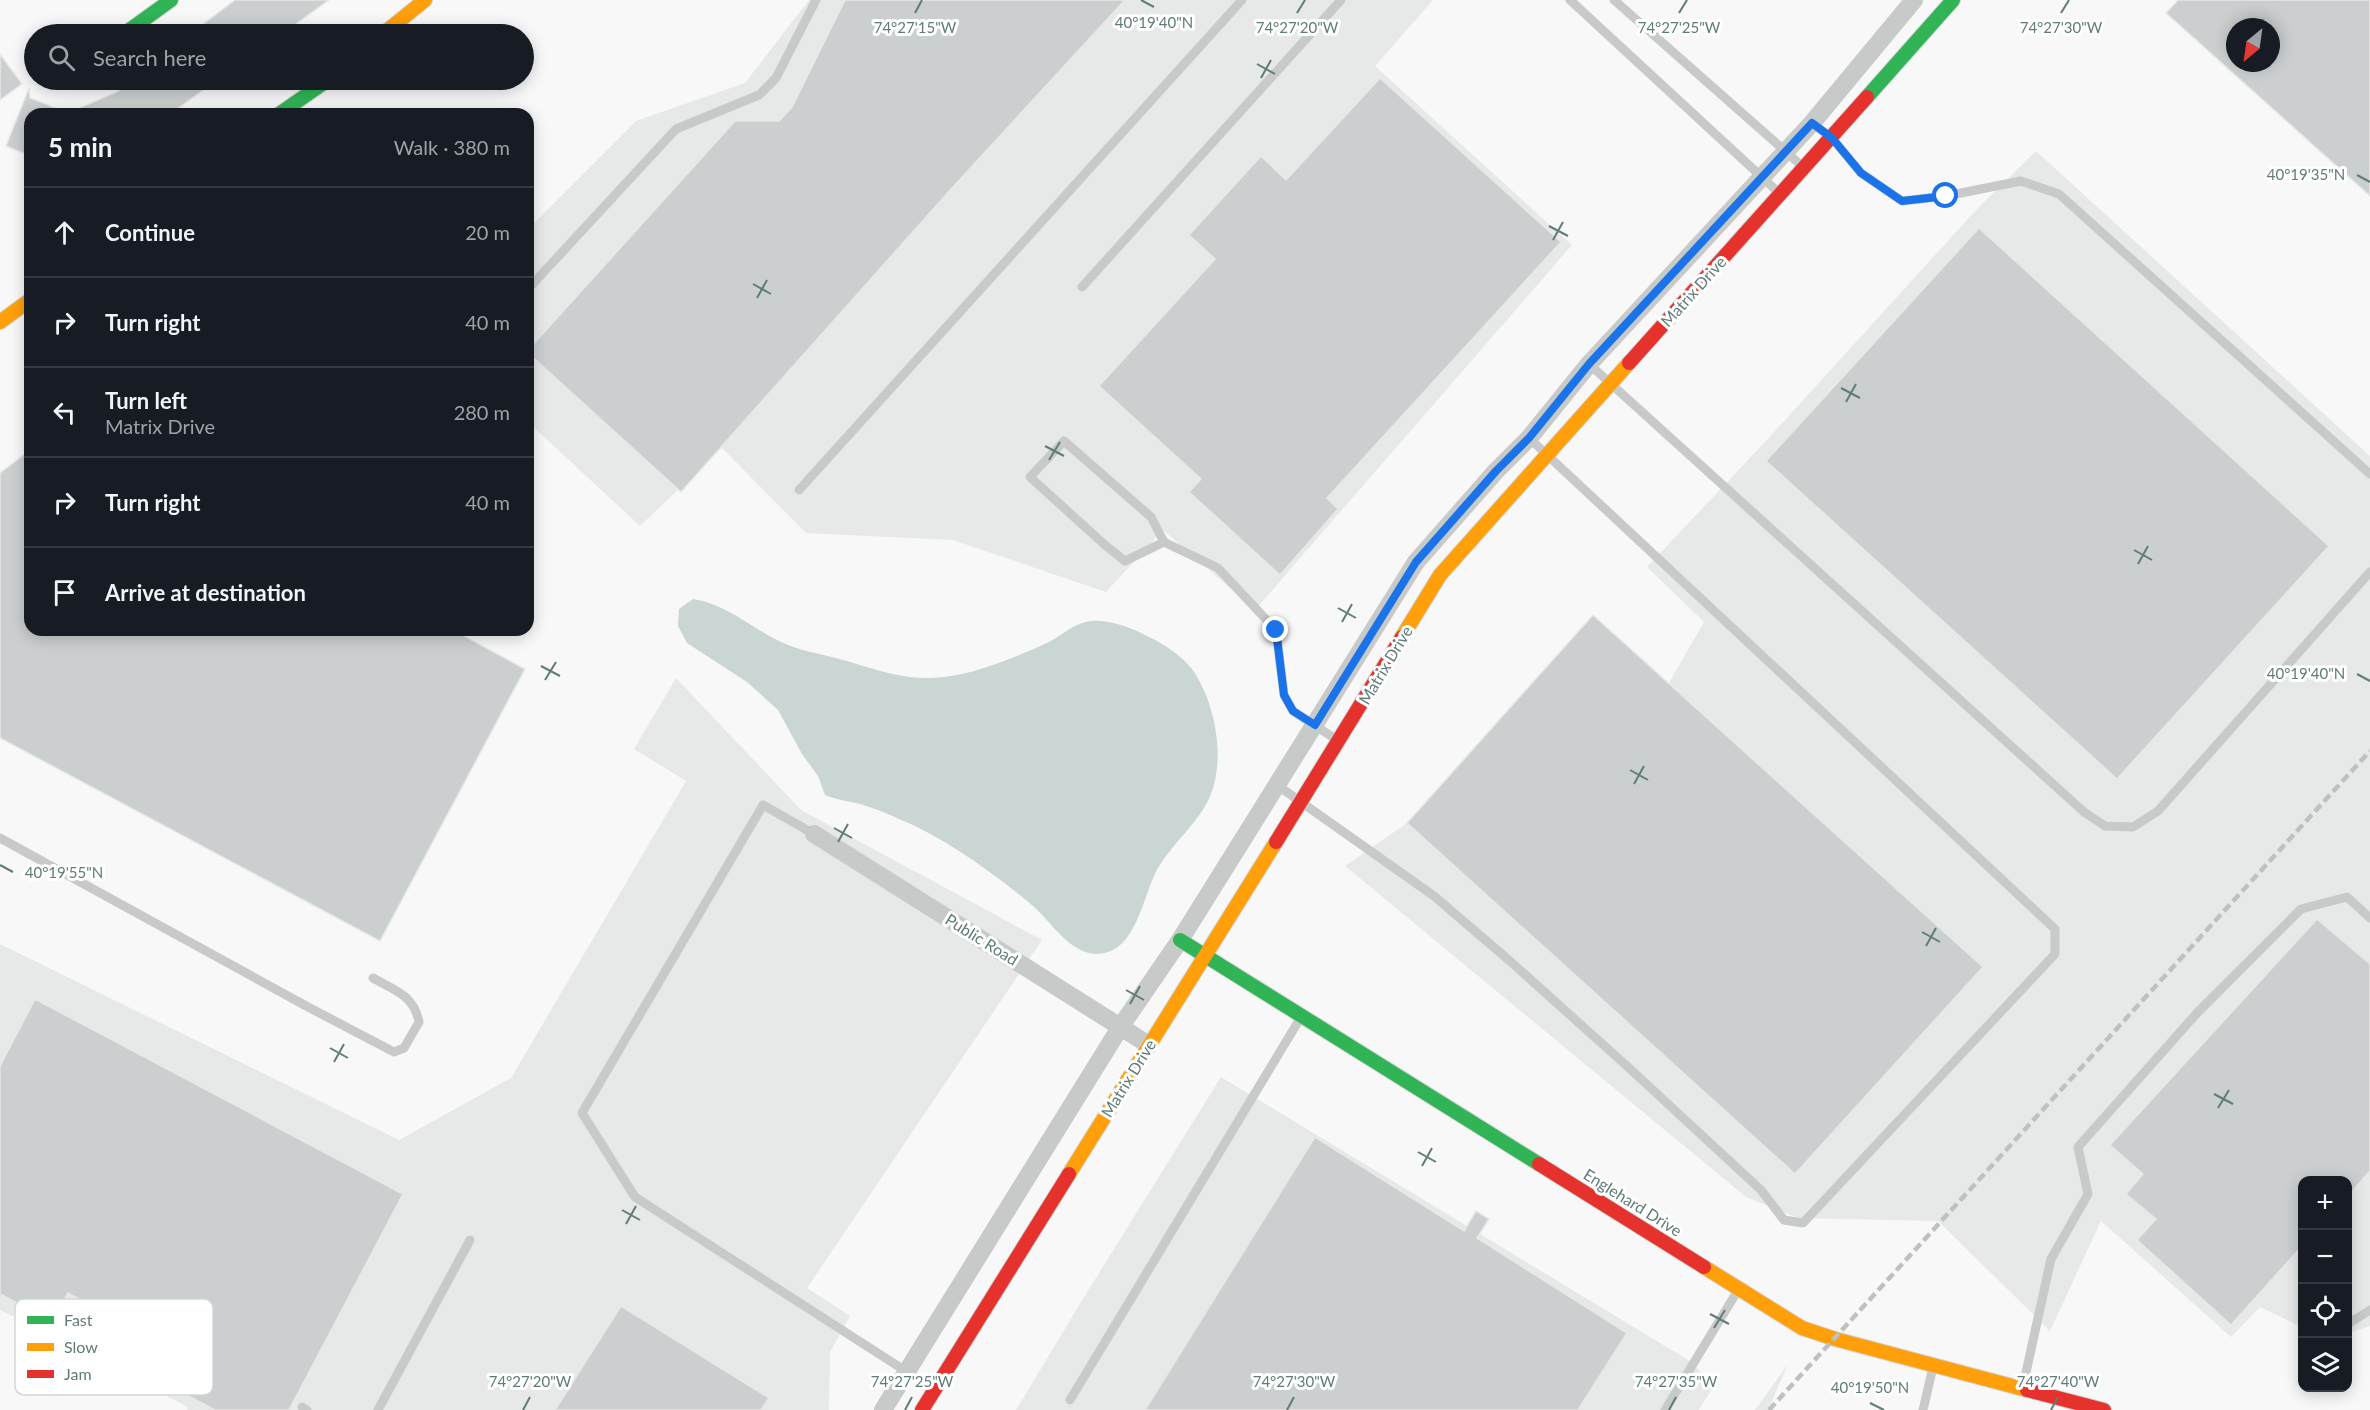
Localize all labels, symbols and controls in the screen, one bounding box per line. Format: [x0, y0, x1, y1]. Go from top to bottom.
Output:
text: 40°19'40"N [1115, 13, 1193, 31]
text: 74°27'15"W [874, 18, 957, 36]
text: 74°27'20"W [1256, 18, 1339, 36]
text: 74°27'25"W [1638, 18, 1721, 36]
text: 74°27'30"W [2020, 18, 2103, 36]
north arrow [2226, 18, 2280, 72]
search box [24, 24, 534, 90]
icon: search [45, 41, 78, 74]
text: Search here [93, 44, 206, 71]
text: 5 min [48, 131, 112, 163]
text: Walk · 380 m [394, 135, 510, 159]
text: 40°19'35"N [2267, 165, 2345, 183]
route start [1932, 182, 1958, 208]
icon: ahead [48, 216, 81, 249]
text: Continue [105, 219, 195, 246]
text: 20 m [465, 220, 510, 244]
street label: Matrix Drive [1656, 252, 1730, 330]
icon: right [48, 306, 81, 339]
text: Turn right [105, 309, 200, 336]
text: 40 m [465, 310, 510, 334]
text: Turn left [105, 387, 187, 414]
icon: left [48, 396, 81, 429]
text: 280 m [454, 400, 510, 424]
text: Matrix Drive [105, 414, 215, 438]
icon: right [48, 486, 81, 519]
text: Turn right [105, 489, 200, 516]
text: 40 m [465, 490, 510, 514]
icon: arrive [48, 576, 81, 609]
text: Arrive at destination [105, 579, 306, 606]
route end [1262, 616, 1288, 642]
street label: Matrix Drive [1354, 622, 1416, 708]
text: 40°19'40"N [2267, 664, 2345, 682]
text: 40°19'55"N [25, 863, 103, 881]
street label: Public Road [942, 909, 1022, 969]
street label: Matrix Drive [1097, 1036, 1159, 1120]
street label: Englehard Drive [1580, 1164, 1686, 1240]
map controls [2298, 1176, 2352, 1392]
button: + [2298, 1176, 2352, 1230]
button: − [2298, 1230, 2352, 1284]
button: locate [2298, 1284, 2352, 1338]
legend [15, 1299, 213, 1395]
text: Fast [64, 1310, 93, 1329]
text: Slow [64, 1337, 98, 1356]
button: layers [2298, 1338, 2352, 1392]
text: Jam [64, 1364, 92, 1383]
text: 74°27'20"W [489, 1372, 572, 1390]
text: 74°27'25"W [871, 1372, 954, 1390]
text: 74°27'30"W [1253, 1372, 1336, 1390]
text: 74°27'35"W [1635, 1372, 1718, 1390]
text: 74°27'40"W [2017, 1372, 2100, 1390]
text: 40°19'50"N [1831, 1378, 1909, 1396]

